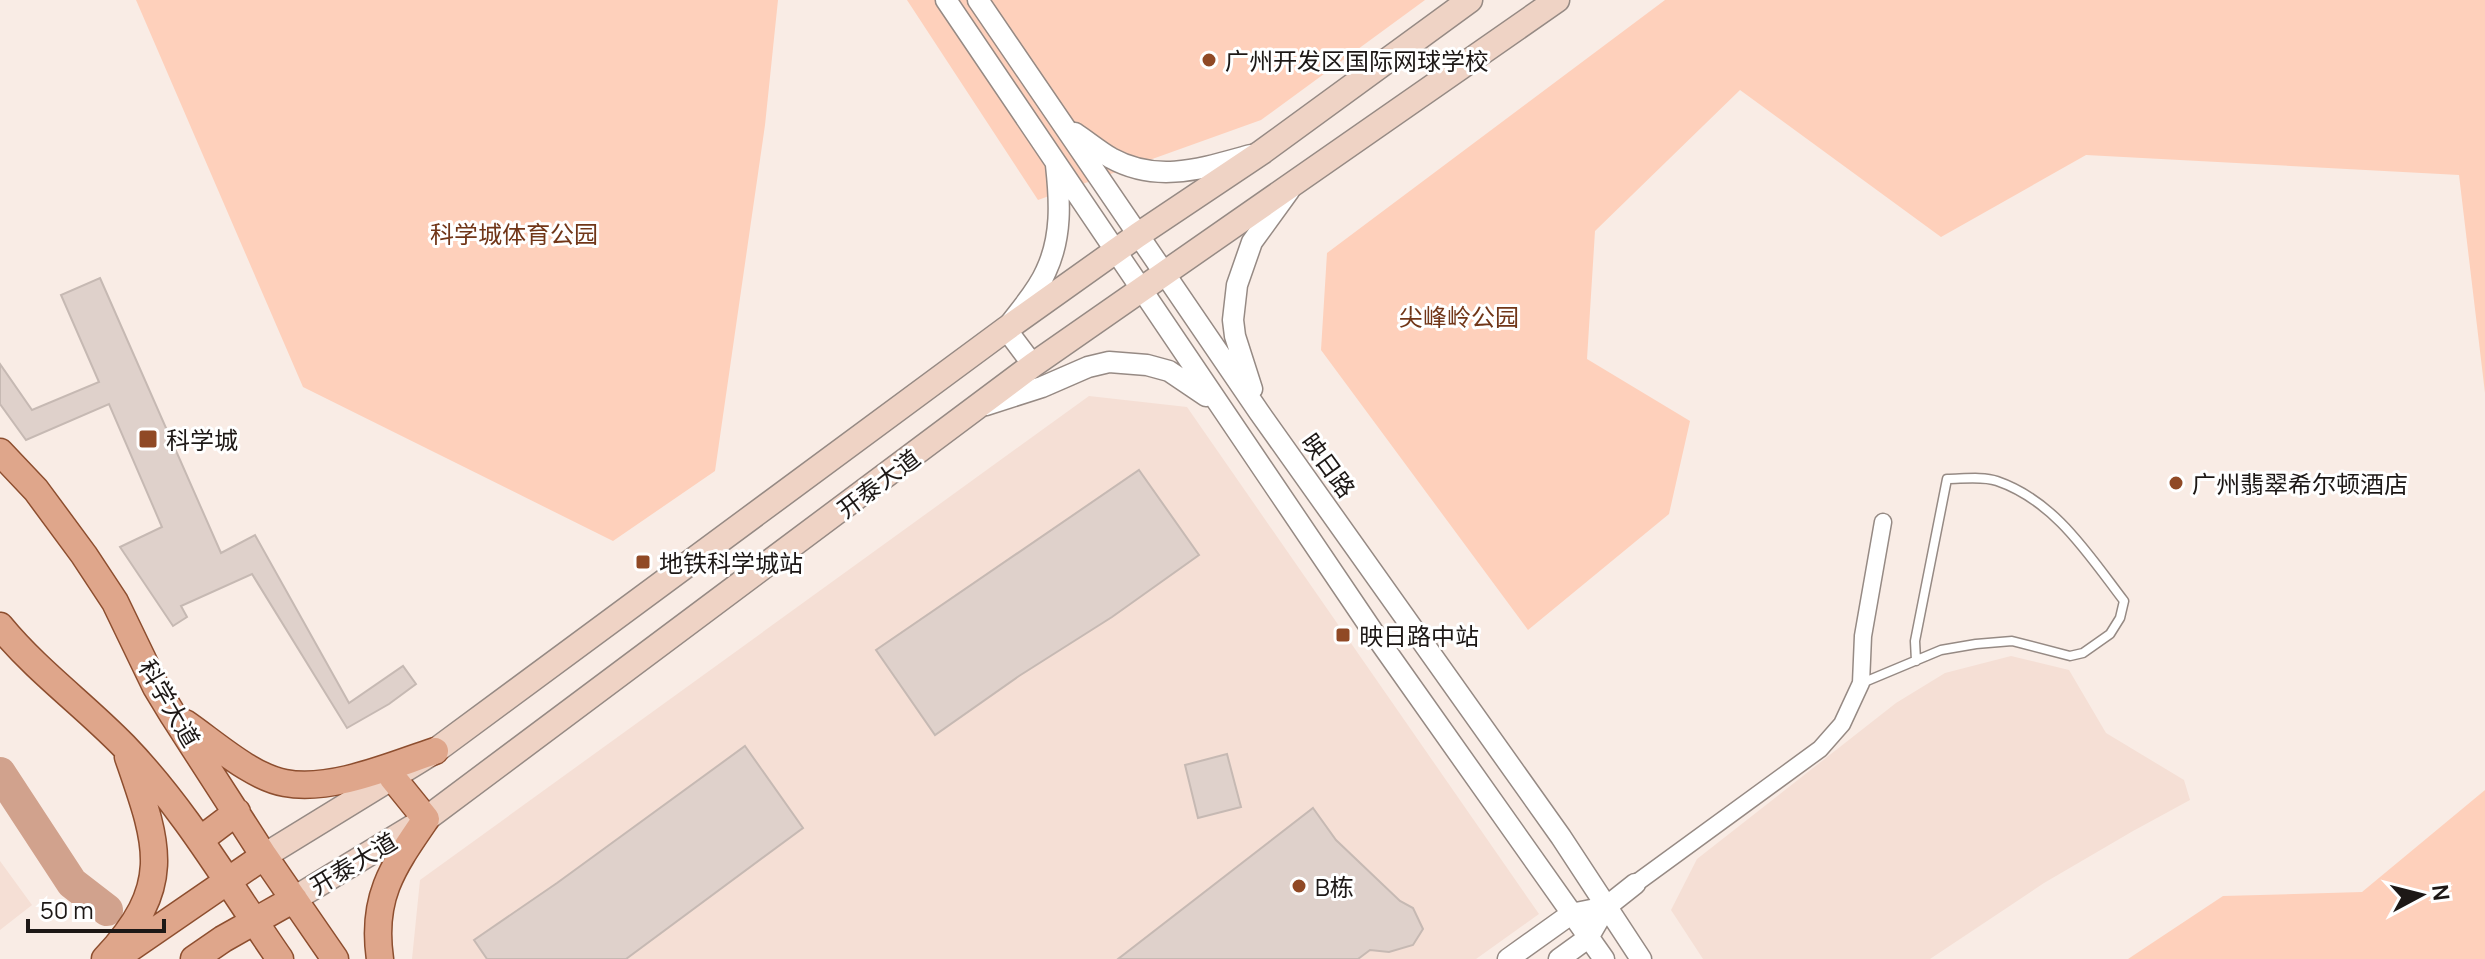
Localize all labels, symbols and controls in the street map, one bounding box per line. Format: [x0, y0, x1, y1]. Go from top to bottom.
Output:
place label: 广州开发区国际网球学校 [1225, 44, 1489, 77]
marker: 广州开发区国际网球学校 [1200, 51, 1218, 69]
park label: 科学城体育公园 [430, 217, 598, 250]
park label: 尖峰岭公园 [1399, 300, 1519, 333]
place label: 科学城 [166, 423, 238, 456]
street label: 映日路 [1294, 426, 1364, 504]
marker: 科学城 [137, 428, 159, 450]
street label: 开泰大道 [830, 441, 926, 525]
place label: 广州翡翠希尔顿酒店 [2192, 467, 2408, 500]
marker: 广州翡翠希尔顿酒店 [2167, 474, 2185, 492]
place label: 地铁科学城站 [659, 546, 803, 579]
marker: 地铁科学城站 [634, 553, 652, 571]
place label: 映日路中站 [1359, 619, 1479, 652]
marker: 映日路中站 [1334, 626, 1352, 644]
street label: 科学大道 [132, 653, 208, 753]
street label: 开泰大道 [303, 824, 403, 902]
north arrow [2381, 855, 2461, 935]
place label: B栋 [1315, 870, 1354, 903]
marker: B栋 [1290, 877, 1308, 895]
scale bar [28, 883, 164, 933]
text: N [2425, 883, 2457, 902]
text: 50 m [40, 893, 94, 926]

